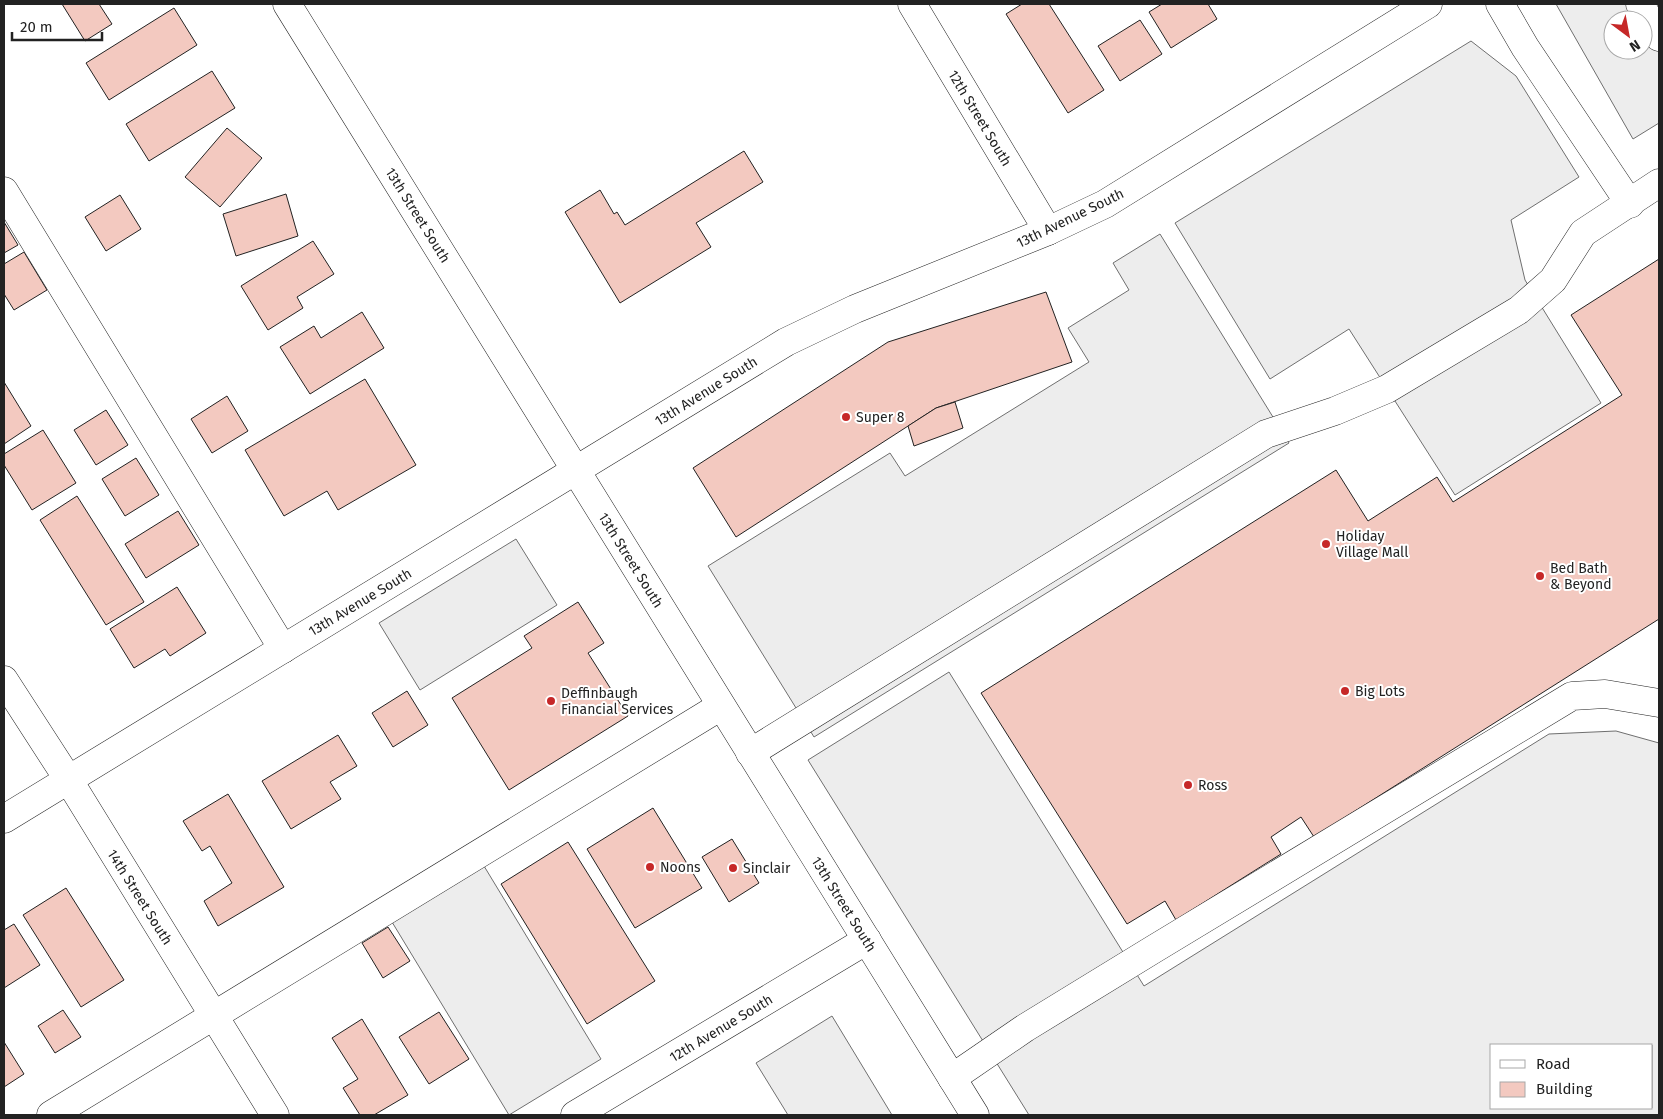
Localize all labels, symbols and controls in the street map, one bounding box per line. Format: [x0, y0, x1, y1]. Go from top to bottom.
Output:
scale bar [12, 10, 102, 42]
north arrow [1603, 10, 1653, 60]
text: 20 m [20, 18, 53, 36]
text: N [1626, 36, 1643, 55]
street label: 12th Street South [944, 67, 1015, 169]
street label: 13th Street South [382, 165, 454, 266]
street label: 13th Avenue South [1014, 185, 1127, 252]
street label: 13th Avenue South [652, 353, 761, 430]
place label: Super 8 [856, 409, 905, 426]
marker: Super 8 [840, 411, 852, 423]
street label: 13th Street South [595, 510, 667, 611]
place label: Holiday Village Mall [1336, 528, 1408, 561]
marker: Holiday Village Mall [1320, 538, 1332, 550]
place label: Bed Bath & Beyond [1550, 560, 1612, 593]
street label: 13th Avenue South [306, 565, 415, 640]
marker: Bed Bath & Beyond [1534, 570, 1546, 582]
place label: Big Lots [1355, 683, 1405, 700]
place label: Deffinbaugh Financial Services [561, 685, 674, 718]
marker: Big Lots [1339, 685, 1351, 697]
marker: Deffinbaugh Financial Services [545, 695, 557, 707]
place label: Ross [1198, 777, 1228, 794]
marker: Ross [1182, 779, 1194, 791]
street label: 14th Street South [103, 846, 176, 948]
street label: 13th Street South [808, 854, 880, 955]
place label: Noons [660, 859, 701, 876]
place label: Sinclair [743, 860, 791, 877]
marker: Noons [644, 861, 656, 873]
marker: Sinclair [727, 862, 739, 874]
street label: 12th Avenue South [667, 991, 776, 1066]
legend [1490, 1044, 1653, 1109]
text: Road [1536, 1055, 1571, 1073]
text: Building [1536, 1080, 1592, 1098]

